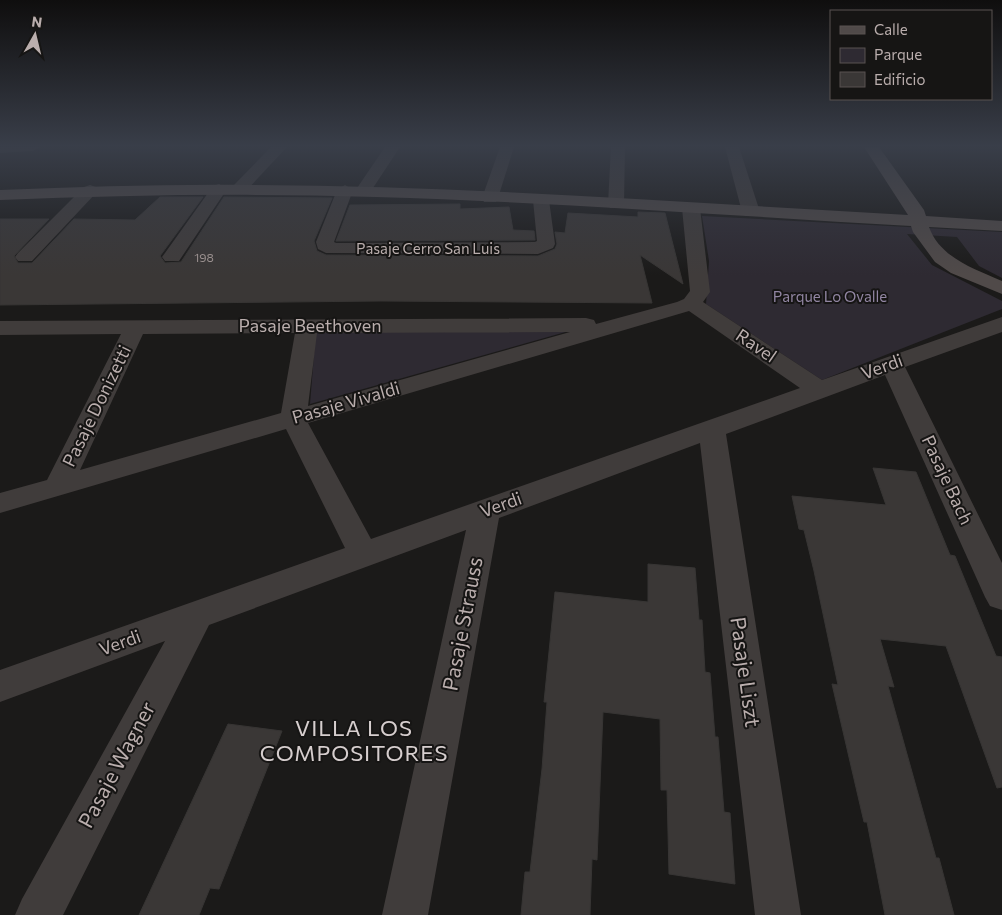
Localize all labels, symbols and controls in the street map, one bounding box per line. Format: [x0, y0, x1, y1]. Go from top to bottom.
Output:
north arrow [10, 10, 60, 60]
legend [830, 10, 992, 100]
text: N [30, 12, 43, 31]
text: Calle [874, 20, 908, 38]
text: Parque [874, 45, 922, 63]
text: Edificio [874, 70, 925, 88]
street label: Pasaje Cerro San Luis [356, 239, 500, 257]
house number: 198 [194, 250, 214, 264]
park label: Parque Lo Ovalle [773, 287, 887, 305]
street label: Pasaje Beethoven [238, 314, 382, 336]
street label: Ravel [732, 324, 781, 367]
street label: Pasaje Donizetti [57, 341, 135, 470]
street label: Verdi [858, 348, 905, 384]
street label: Pasaje Vivaldi [289, 376, 402, 428]
street label: Pasaje Bach [918, 431, 978, 528]
street label: Verdi [477, 486, 524, 522]
street label: Pasaje Strauss [436, 555, 487, 693]
street label: Pasaje Liszt [726, 615, 767, 729]
street label: Verdi [96, 624, 143, 660]
street label: Pasaje Wagner [72, 697, 159, 832]
district label: VILLA LOS COMPOSITORES [260, 714, 448, 766]

